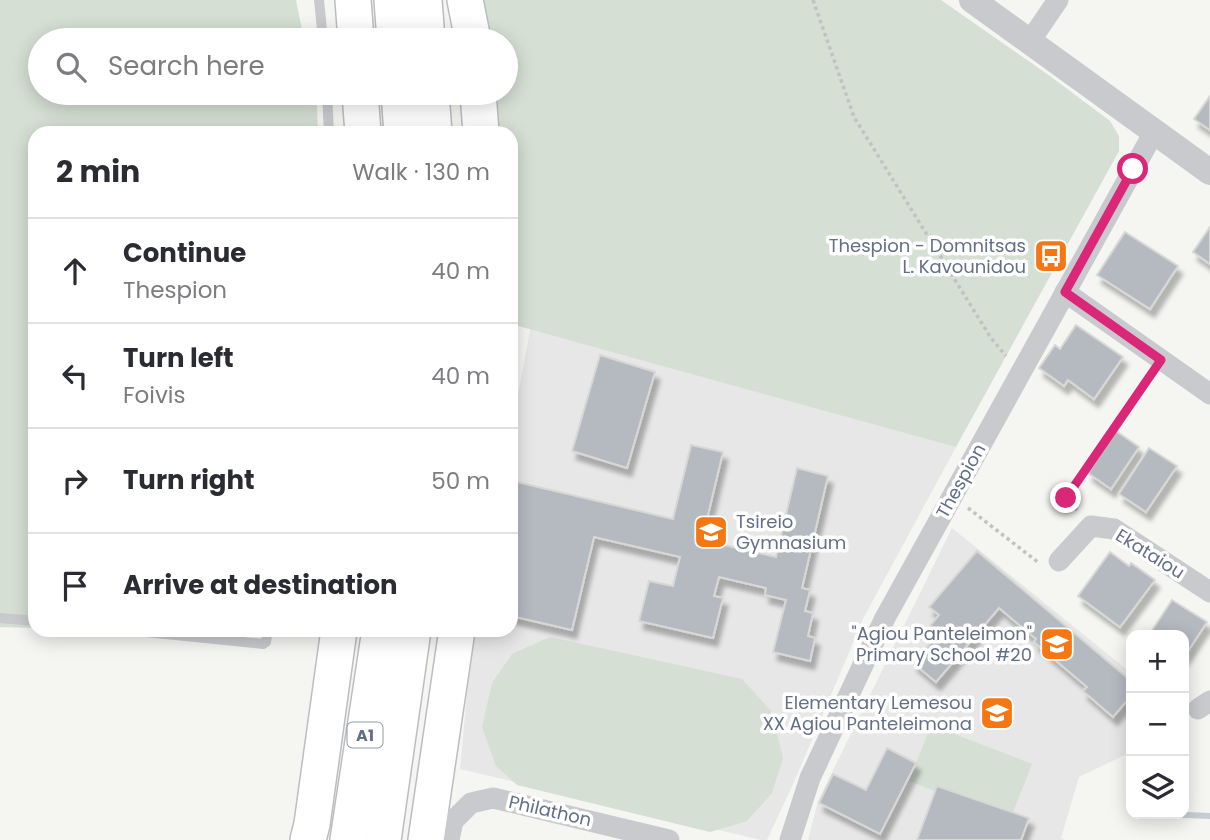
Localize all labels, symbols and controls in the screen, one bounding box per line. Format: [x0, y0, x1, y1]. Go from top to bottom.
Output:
search box [28, 28, 518, 105]
icon: search [52, 48, 90, 86]
text: Search here [108, 48, 265, 84]
text: 2 min [56, 150, 140, 193]
route start [1117, 153, 1148, 184]
text: Walk · 130 m [352, 156, 490, 188]
place label: Thespion - Domnitsas L. Kavounidou [829, 233, 1026, 279]
text: Continue [123, 235, 246, 271]
bus stop icon: Thespion - Domnitsas L. Kavounidou [1032, 237, 1070, 275]
icon: ahead [56, 252, 94, 290]
text: 40 m [431, 255, 490, 287]
text: Thespion [123, 274, 227, 306]
text: Turn left [123, 340, 234, 376]
icon: left [56, 357, 94, 395]
text: 40 m [431, 360, 490, 392]
text: Foivis [123, 379, 186, 411]
street label: Thespion [930, 439, 991, 522]
icon: right [56, 462, 94, 500]
text: Turn right [123, 462, 255, 498]
text: 50 m [431, 465, 490, 497]
route end [1050, 482, 1081, 513]
place label: Tsireio Gymnasium [736, 509, 846, 555]
school or university icon: Tsireio Gymnasium [692, 513, 730, 551]
street label: Ekataiou [1111, 523, 1189, 585]
icon: arrive [56, 567, 94, 605]
text: Arrive at destination [123, 567, 398, 603]
place label: "Agiou Panteleimon" Primary School #20 [851, 621, 1032, 667]
school or university icon: "Agiou Panteleimon" Primary School #20 [1038, 625, 1076, 663]
map controls [1126, 630, 1189, 819]
button: + [1126, 630, 1189, 693]
place label: Elementary Lemesou XX Agiou Panteleimona [763, 690, 972, 736]
button: − [1126, 693, 1189, 756]
school or university icon: Elementary Lemesou XX Agiou Panteleimona [978, 694, 1016, 732]
road number: A1 [348, 722, 382, 748]
button: layers [1126, 756, 1189, 819]
street label: Philathon [506, 789, 594, 832]

